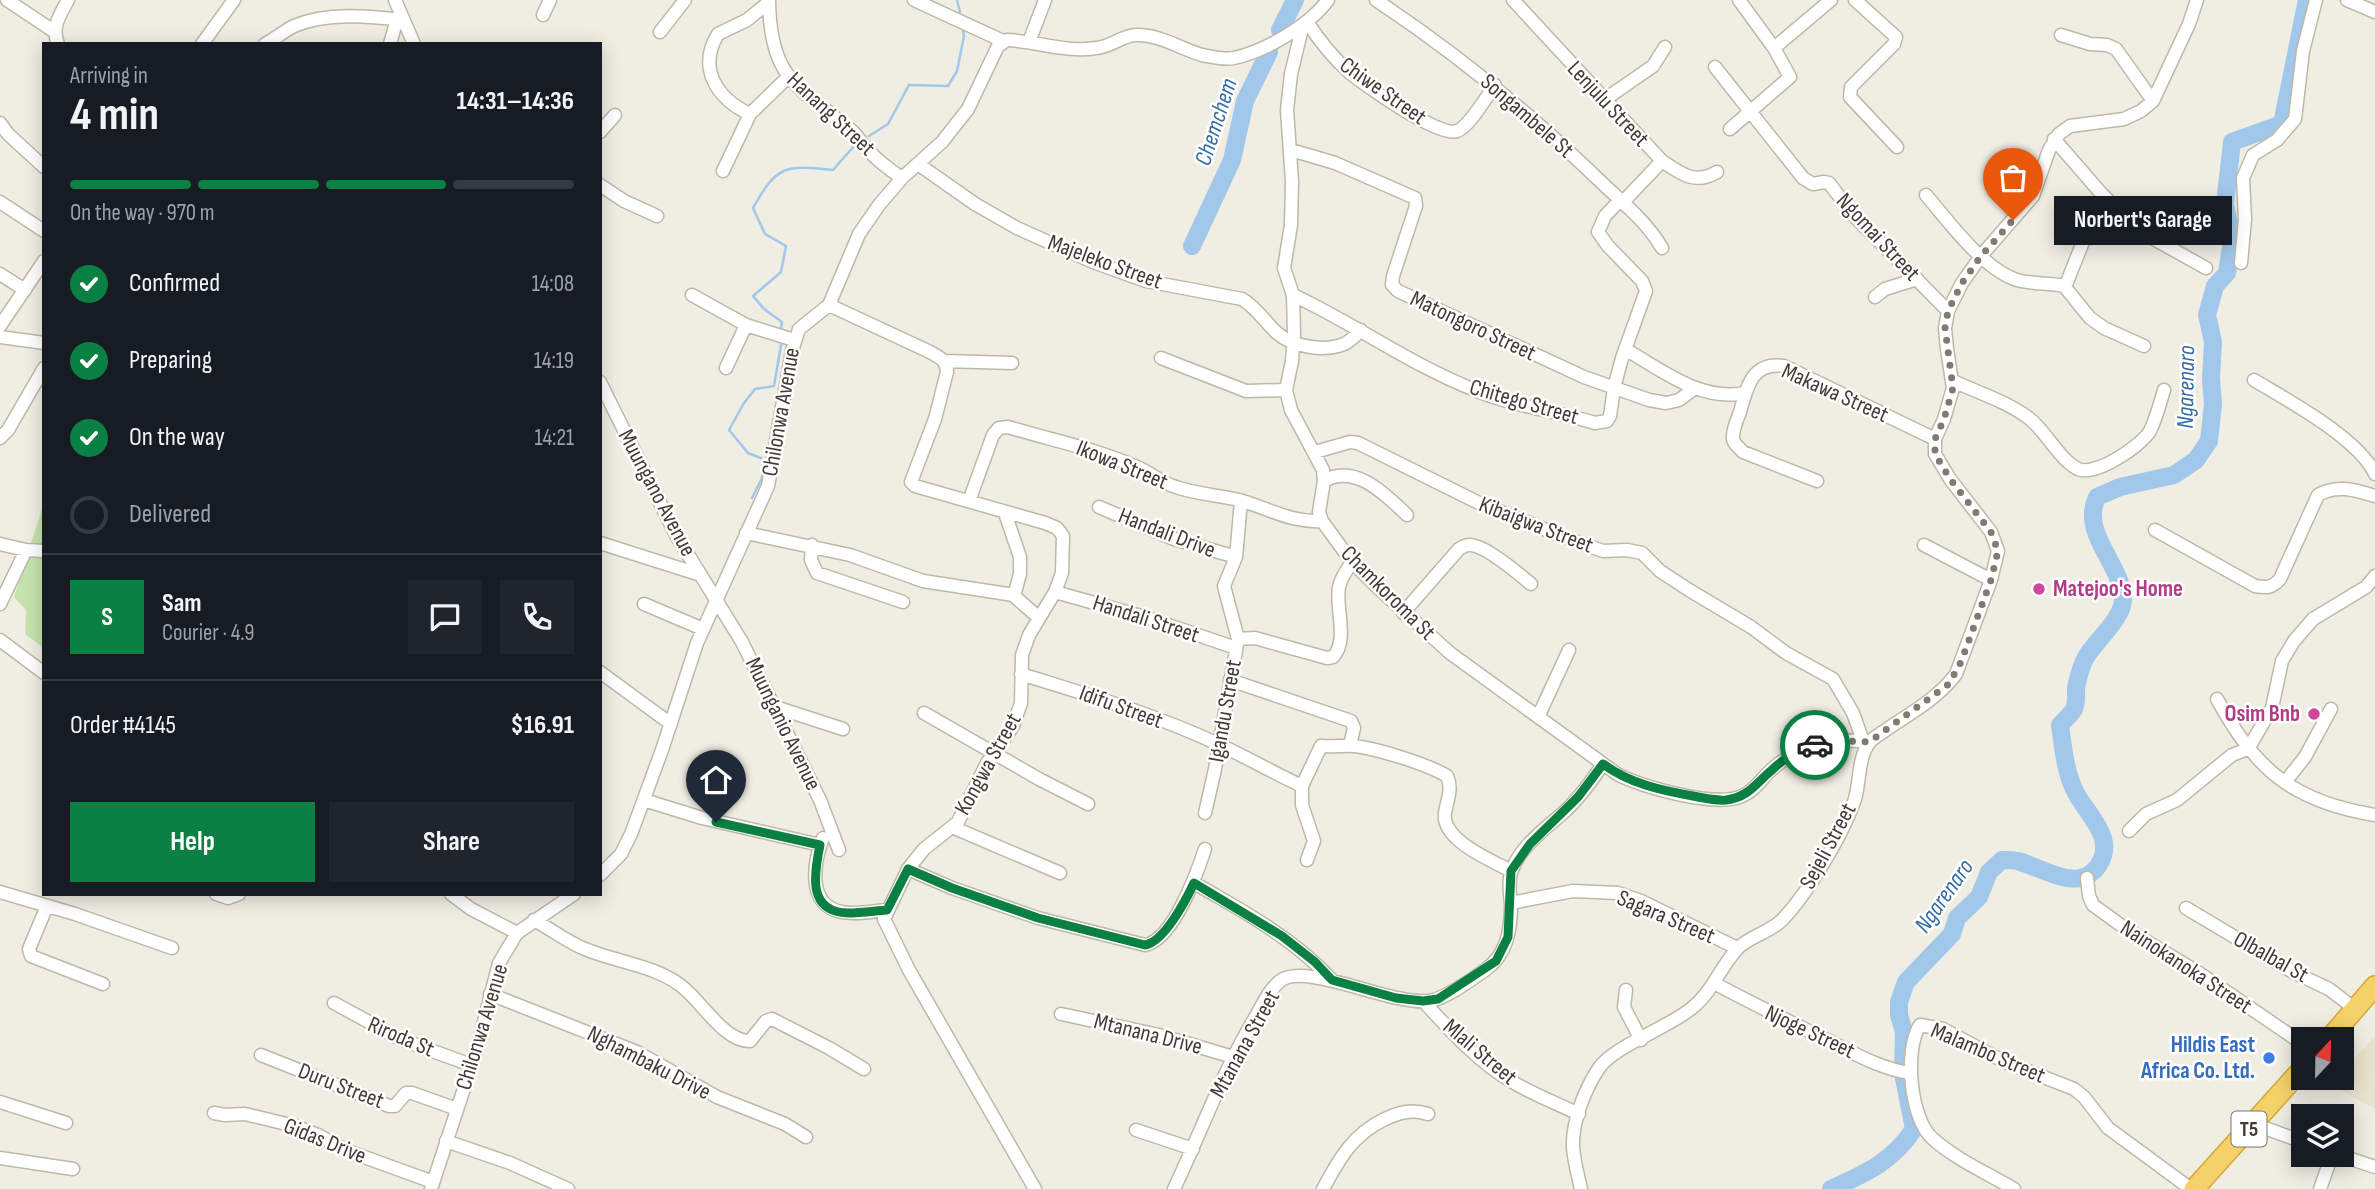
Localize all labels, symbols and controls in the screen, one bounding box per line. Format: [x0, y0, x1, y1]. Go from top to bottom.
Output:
street label: Chiwe Street [1334, 51, 1432, 131]
street label: Lenjulu Street [1561, 55, 1655, 153]
text: Arriving in [70, 62, 148, 90]
street label: Hanang Street [781, 66, 881, 162]
street label: Songambele St [1475, 68, 1579, 164]
water label: Chemchem [1188, 75, 1244, 169]
text: 14:31–14:36 [457, 86, 574, 117]
text: 4 min [70, 88, 159, 143]
pin [1983, 148, 2043, 220]
icon: bag [1994, 159, 2032, 197]
street label: Ngomai Street [1830, 187, 1926, 287]
callout: Norbert's Garage [2055, 196, 2234, 244]
text: On the way · 970 m [70, 199, 215, 227]
text: Norbert's Garage [2074, 206, 2212, 234]
street label: Majeleko Street [1044, 228, 1166, 296]
icon: check [70, 265, 108, 303]
text: Confirmed [129, 268, 220, 299]
text: 14:08 [532, 270, 574, 298]
street label: Matongoro Street [1406, 285, 1540, 367]
icon: check [70, 342, 108, 380]
text: Preparing [129, 345, 212, 376]
street label: Chilonwa Avenue [756, 345, 806, 479]
water label: Ngarenaro [2171, 345, 2201, 429]
text: 14:19 [534, 347, 574, 375]
street label: Makawa Street [1777, 357, 1893, 429]
street label: Chitego Street [1466, 373, 1582, 431]
icon: check [70, 419, 108, 457]
text: On the way [129, 422, 225, 453]
text: 14:21 [534, 424, 574, 452]
street label: Muungano Avenue [612, 425, 702, 561]
street label: Ikowa Street [1072, 434, 1172, 496]
street label: Kibaigwa Street [1475, 490, 1597, 560]
text: Delivered [129, 499, 211, 530]
street label: Handali Drive [1115, 502, 1219, 564]
street label: Chamkoroma St [1335, 540, 1441, 646]
place label: Matejoo's Home [2053, 575, 2183, 603]
button: chat [408, 580, 482, 654]
button: phone [500, 580, 574, 654]
marker: Matejoo's Home [2031, 581, 2047, 597]
text: Sam [162, 588, 202, 619]
street label: Handali Street [1089, 589, 1203, 649]
text: S [101, 602, 113, 633]
text: Courier · 4.9 [162, 619, 254, 647]
street label: Muunganio Avenue [739, 653, 827, 795]
street label: Igandu Street [1202, 658, 1248, 764]
street label: Idifu Street [1075, 679, 1167, 735]
place label: Osim Bnb [2224, 700, 2300, 728]
marker: Osim Bnb [2306, 706, 2322, 722]
street label: Kongwa Street [949, 708, 1027, 820]
text: Order #4145 [70, 710, 176, 741]
text: $16.91 [511, 710, 574, 741]
courier [1780, 710, 1850, 780]
icon: car [1796, 726, 1834, 764]
pin [686, 750, 746, 822]
icon: home [697, 761, 735, 799]
street label: Sejeli Street [1794, 798, 1862, 894]
button: Help [70, 802, 315, 882]
button: Share [329, 802, 574, 882]
water label: Ngarenaro [1908, 853, 1980, 938]
street label: Sagara Street [1613, 884, 1719, 950]
street label: Nainokanoka Street [2115, 914, 2257, 1020]
street label: Olbalbal St [2229, 925, 2313, 989]
street label: Chilonwa Avenue [450, 961, 514, 1093]
street label: Mtanana Street [1204, 985, 1286, 1103]
street label: Njoge Street [1761, 999, 1859, 1065]
street label: Mtanana Drive [1091, 1007, 1205, 1061]
street label: Riroda St [363, 1011, 439, 1063]
street label: Mlali Street [1437, 1013, 1523, 1091]
street label: Malambo Street [1927, 1016, 2049, 1090]
street label: Nghambaku Drive [583, 1020, 715, 1106]
north arrow [2291, 1027, 2354, 1090]
map controls [2291, 1027, 2354, 1167]
place label: Hildis East Africa Co. Ltd. [2140, 1031, 2255, 1085]
marker: Hildis East Africa Co. Ltd. [2261, 1050, 2277, 1066]
street label: Duru Street [294, 1057, 388, 1115]
button: layers [2291, 1104, 2354, 1167]
street label: Gidas Drive [280, 1112, 370, 1170]
road number: T5 [2232, 1112, 2266, 1146]

